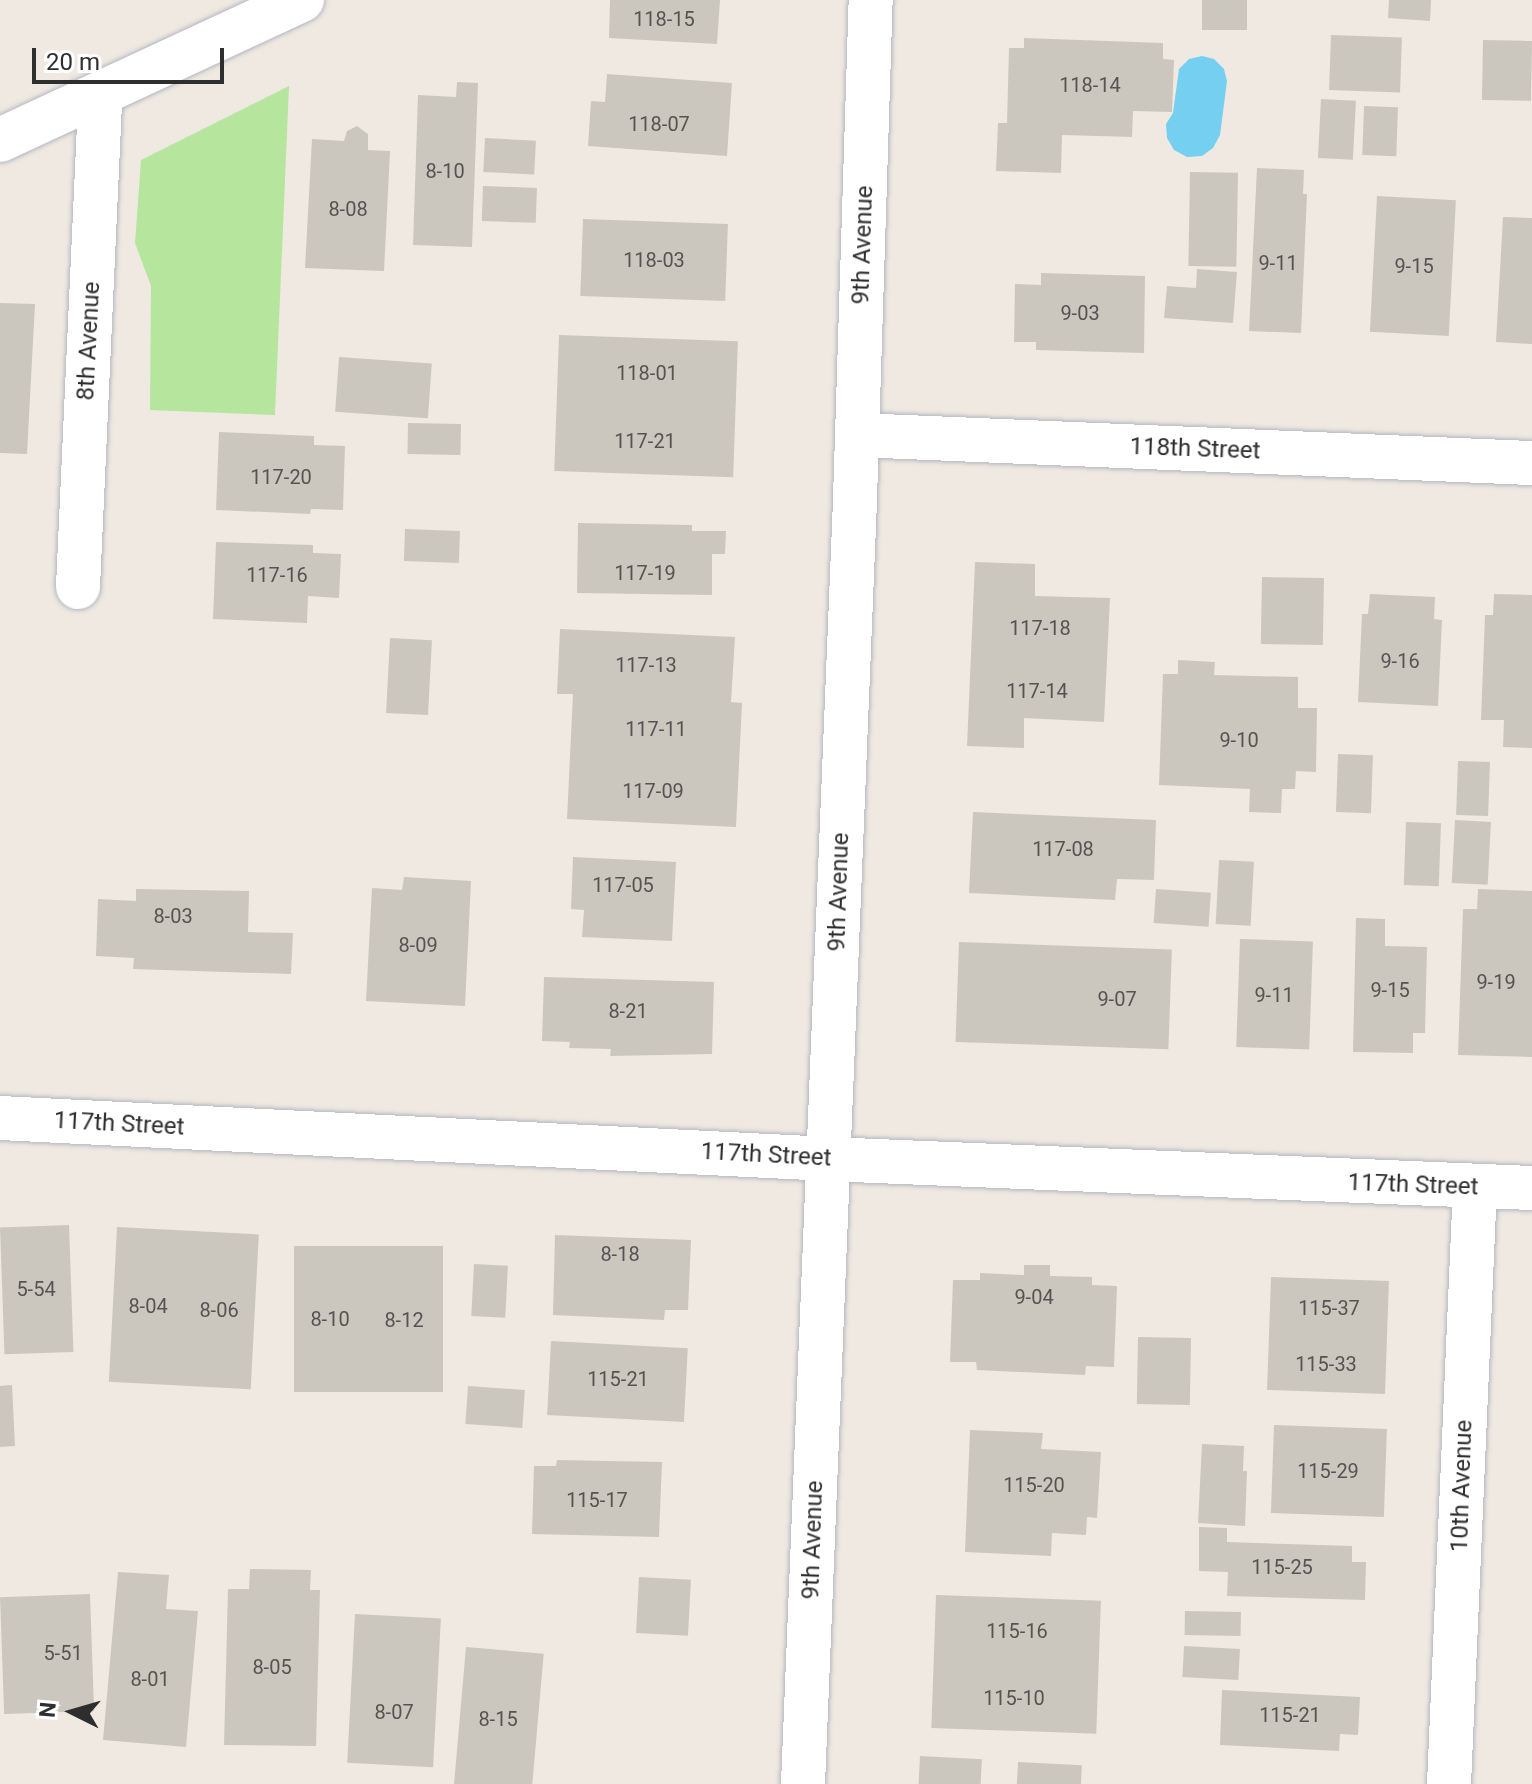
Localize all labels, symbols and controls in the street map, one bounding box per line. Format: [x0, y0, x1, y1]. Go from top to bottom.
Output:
house number: 118-15 [633, 7, 695, 31]
scale bar [36, 32, 228, 82]
text: 20 m [46, 48, 100, 76]
house number: 118-14 [1059, 73, 1121, 97]
house number: 118-07 [628, 112, 690, 136]
house number: 8-10 [425, 159, 465, 183]
street label: 9th Avenue [847, 185, 879, 305]
house number: 8-08 [328, 197, 368, 221]
house number: 118-03 [623, 248, 685, 272]
house number: 9-11 [1258, 251, 1298, 275]
house number: 9-15 [1394, 254, 1434, 278]
street label: 8th Avenue [72, 281, 106, 401]
house number: 9-03 [1060, 301, 1100, 325]
house number: 118-01 [616, 361, 678, 385]
house number: 117-21 [614, 429, 676, 453]
street label: 118th Street [1129, 432, 1261, 466]
house number: 117-20 [250, 465, 312, 489]
house number: 117-19 [614, 561, 676, 585]
house number: 117-16 [246, 563, 308, 587]
house number: 117-18 [1009, 616, 1071, 640]
house number: 9-16 [1380, 649, 1420, 673]
house number: 117-13 [615, 653, 677, 677]
house number: 117-14 [1006, 679, 1068, 703]
house number: 117-11 [625, 717, 687, 741]
house number: 9-10 [1219, 728, 1259, 752]
house number: 117-09 [622, 779, 684, 803]
street label: 9th Avenue [823, 832, 855, 952]
house number: 117-08 [1032, 837, 1094, 861]
house number: 117-05 [592, 873, 654, 897]
house number: 8-03 [153, 904, 193, 928]
house number: 8-09 [398, 933, 438, 957]
house number: 9-19 [1476, 970, 1516, 994]
house number: 9-15 [1370, 978, 1410, 1002]
house number: 9-11 [1254, 983, 1294, 1007]
house number: 9-07 [1097, 987, 1137, 1011]
house number: 8-21 [608, 999, 648, 1023]
street label: 117th Street [53, 1106, 185, 1142]
street label: 117th Street [700, 1137, 832, 1173]
street label: 117th Street [1347, 1168, 1479, 1202]
house number: 8-18 [600, 1242, 640, 1266]
house number: 5-54 [16, 1277, 56, 1301]
house number: 9-04 [1014, 1285, 1054, 1309]
house number: 8-04 [128, 1294, 168, 1318]
house number: 115-37 [1298, 1296, 1360, 1320]
house number: 8-06 [199, 1298, 239, 1322]
house number: 8-10 [310, 1307, 350, 1331]
house number: 8-12 [384, 1308, 424, 1332]
house number: 115-33 [1295, 1352, 1357, 1376]
house number: 115-21 [587, 1367, 649, 1391]
street label: 10th Avenue [1445, 1419, 1479, 1553]
house number: 115-29 [1297, 1459, 1359, 1483]
house number: 115-20 [1003, 1473, 1065, 1497]
street label: 9th Avenue [797, 1480, 829, 1600]
house number: 115-17 [566, 1488, 628, 1512]
house number: 115-25 [1251, 1555, 1313, 1579]
house number: 115-16 [986, 1619, 1048, 1643]
house number: 5-51 [43, 1641, 83, 1665]
house number: 8-05 [252, 1655, 292, 1679]
house number: 8-01 [130, 1667, 170, 1691]
north arrow [32, 1672, 112, 1752]
house number: 115-10 [983, 1686, 1045, 1710]
house number: 8-07 [374, 1700, 414, 1724]
text: N [34, 1701, 61, 1719]
house number: 115-21 [1259, 1703, 1321, 1727]
house number: 8-15 [478, 1707, 518, 1731]

